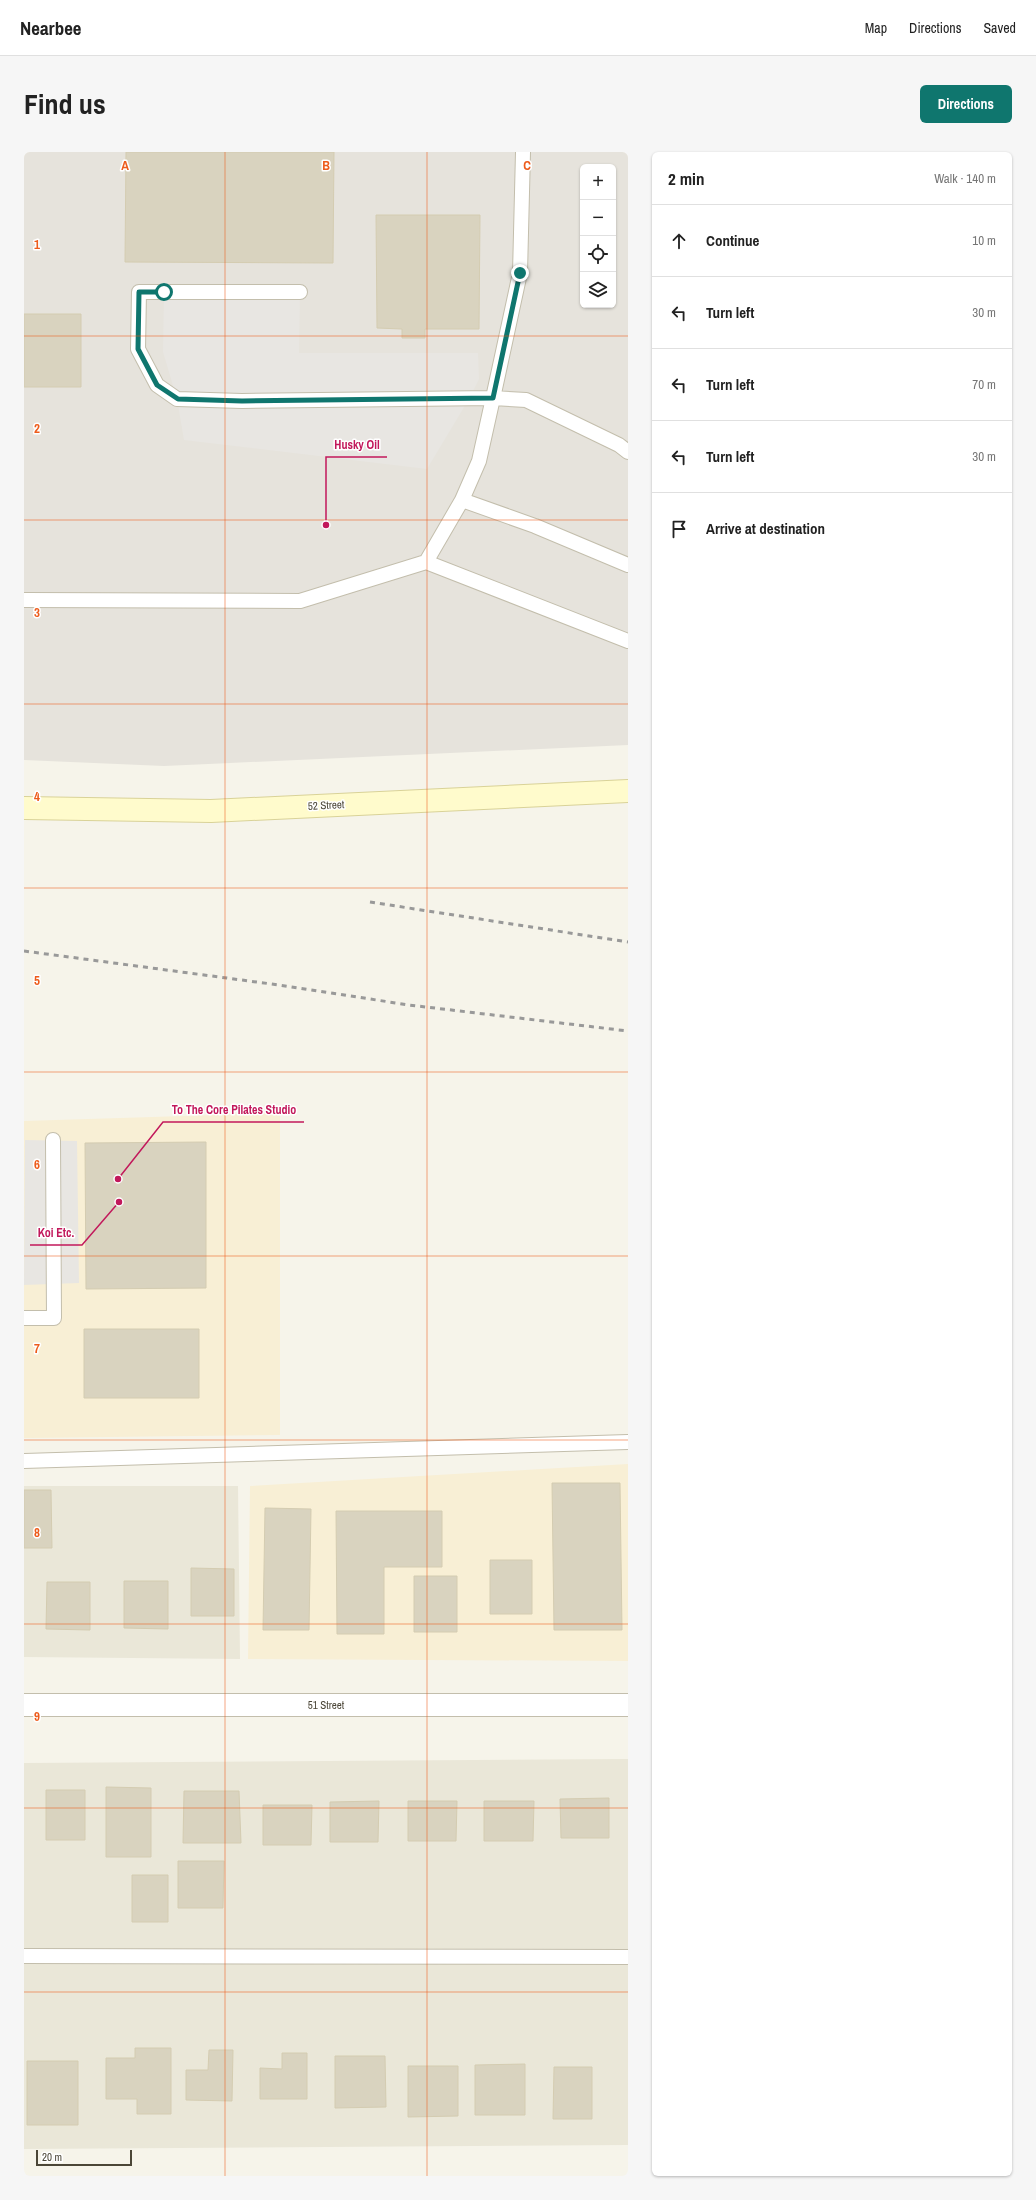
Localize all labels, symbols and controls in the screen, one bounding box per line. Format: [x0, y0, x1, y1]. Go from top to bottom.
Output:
text: Nearbee [20, 15, 81, 41]
text: Map [865, 19, 887, 37]
text: Directions [909, 19, 961, 37]
text: Saved [983, 19, 1016, 37]
text: Find us [24, 85, 106, 123]
button: Directions [920, 85, 1012, 123]
text: A [121, 157, 129, 174]
text: B [322, 157, 330, 174]
text: C [523, 157, 531, 174]
map controls [580, 164, 616, 308]
button: + [580, 164, 616, 200]
text: 2 min [668, 167, 704, 190]
text: Walk · 140 m [934, 170, 996, 187]
button: − [580, 200, 616, 236]
icon: ahead [668, 230, 690, 252]
text: Continue [706, 230, 759, 251]
text: 10 m [972, 232, 996, 249]
text: 1 [34, 236, 40, 253]
button: locate [580, 236, 616, 272]
route end [511, 264, 529, 282]
button: layers [580, 272, 616, 308]
route start [155, 283, 173, 301]
icon: left [668, 302, 690, 324]
text: Turn left [706, 302, 754, 323]
text: 30 m [972, 304, 996, 321]
icon: left [668, 374, 690, 396]
text: Turn left [706, 374, 754, 395]
text: 70 m [972, 376, 996, 393]
text: 2 [34, 420, 40, 437]
callout: Husky Oil [326, 433, 387, 457]
text: Husky Oil [334, 437, 380, 453]
icon: left [668, 446, 690, 468]
text: Turn left [706, 446, 754, 467]
text: 30 m [972, 448, 996, 465]
icon: arrive [668, 518, 690, 540]
text: Arrive at destination [706, 518, 825, 539]
text: 3 [34, 604, 40, 621]
text: 4 [34, 788, 40, 805]
street label: 52 Street [307, 797, 345, 813]
text: 5 [34, 972, 40, 989]
callout: To The Core Pilates Studio [163, 1098, 304, 1122]
text: To The Core Pilates Studio [172, 1102, 296, 1118]
text: 6 [34, 1156, 40, 1173]
callout: Koi Etc. [30, 1221, 82, 1245]
text: Koi Etc. [38, 1225, 75, 1241]
text: 7 [34, 1340, 40, 1357]
text: 8 [34, 1524, 40, 1541]
street label: 51 Street [308, 1698, 345, 1712]
text: 9 [34, 1708, 40, 1725]
scale bar [36, 2148, 132, 2167]
text: 20 m [42, 2150, 62, 2164]

